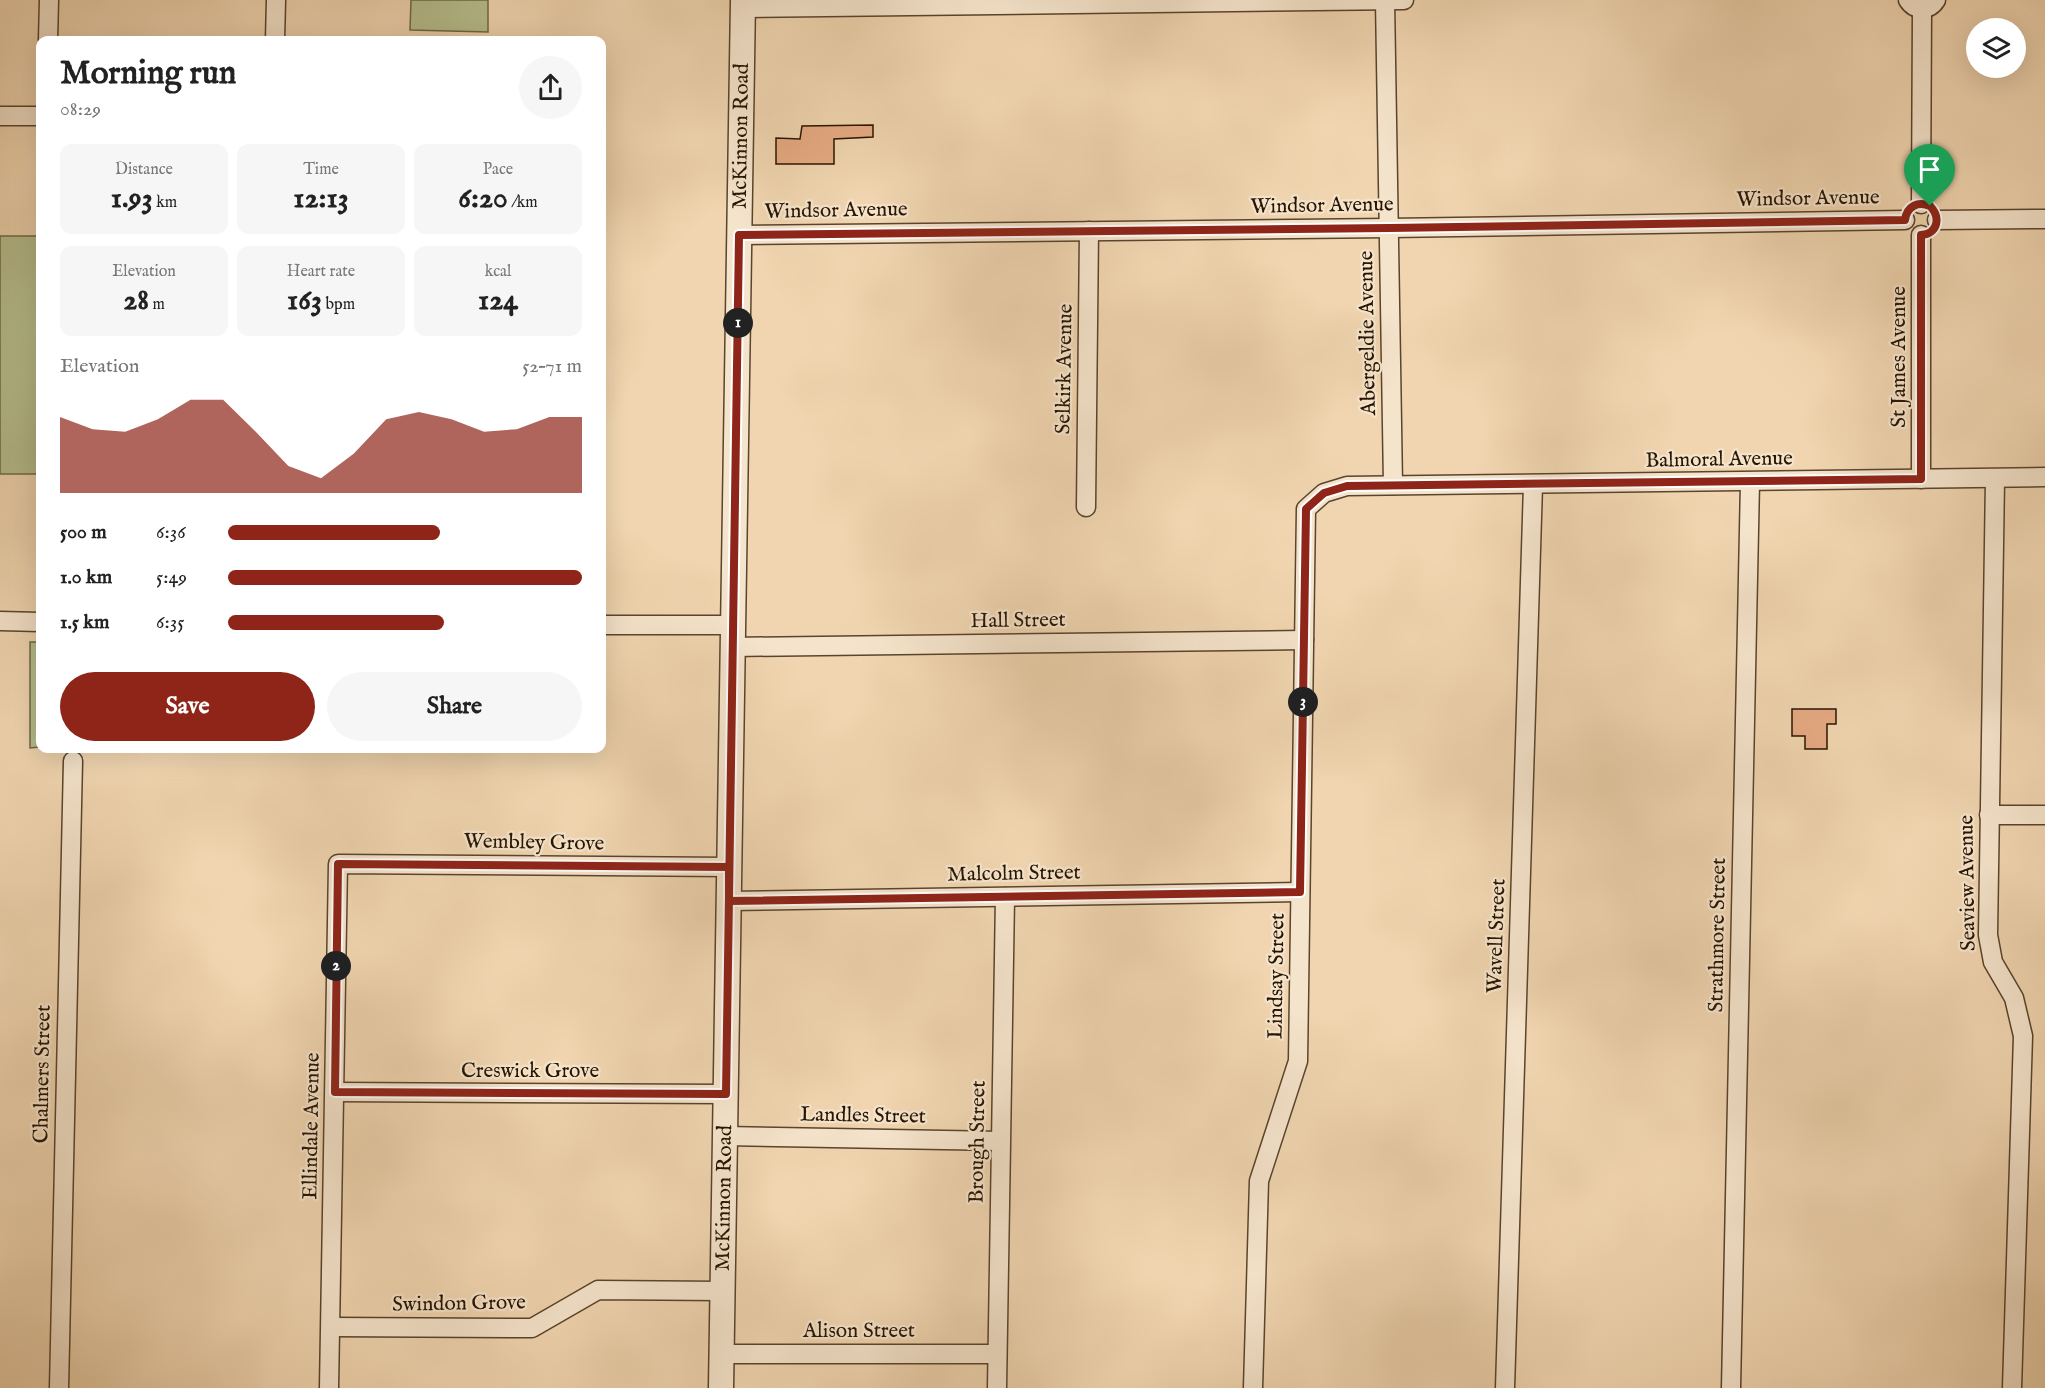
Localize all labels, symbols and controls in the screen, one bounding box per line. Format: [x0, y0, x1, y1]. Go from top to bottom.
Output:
map controls [1966, 18, 2026, 78]
button: layers [1966, 18, 2026, 78]
text: Morning run [60, 53, 236, 95]
button: share [519, 56, 582, 119]
street label: McKinnon Road [726, 62, 756, 209]
text: 08:29 [60, 97, 101, 122]
pin [1904, 144, 1955, 206]
icon: arrive [1913, 153, 1946, 186]
text: Distance [115, 160, 173, 180]
text: Time [303, 160, 339, 180]
text: Pace [483, 160, 513, 180]
text: 1.93 [111, 180, 153, 218]
text: 12:13 [293, 180, 349, 218]
text: 6:20 [458, 180, 508, 218]
street label: Windsor Avenue [1736, 184, 1880, 214]
street label: Windsor Avenue [1250, 191, 1394, 221]
text: km [153, 193, 177, 213]
text: /km [508, 193, 538, 213]
street label: Windsor Avenue [764, 196, 908, 226]
street label: Abergeldie Avenue [1353, 250, 1383, 417]
text: Elevation [112, 262, 176, 282]
text: Heart rate [287, 262, 355, 282]
text: kcal [485, 262, 511, 282]
text: 28 [123, 282, 149, 320]
text: 163 [287, 282, 322, 320]
text: 124 [478, 282, 518, 320]
street label: St James Avenue [1886, 286, 1913, 428]
text: m [149, 295, 165, 315]
text: bpm [322, 295, 355, 315]
street label: Selkirk Avenue [1050, 303, 1080, 435]
pin: 1 [723, 308, 753, 338]
text: 1 [735, 313, 741, 333]
text: Elevation [60, 354, 139, 379]
text: 52–71 m [522, 354, 582, 379]
street label: Balmoral Avenue [1645, 445, 1793, 475]
text: 500 m [60, 520, 107, 545]
text: 6:36 [156, 520, 186, 545]
text: 1.0 km [60, 565, 112, 590]
text: 5:49 [156, 565, 187, 590]
street label: Hall Street [970, 607, 1066, 635]
text: 1.5 km [60, 610, 110, 635]
text: 6:35 [156, 610, 184, 635]
button: Save [60, 672, 315, 741]
button: Share [327, 672, 582, 741]
pin: 3 [1288, 687, 1318, 717]
text: 3 [1300, 692, 1306, 712]
street label: Seaview Avenue [1953, 814, 1983, 951]
street label: Wembley Grove [464, 828, 605, 858]
street label: Strathmore Street [1703, 857, 1733, 1013]
street label: Malcolm Street [947, 859, 1081, 889]
street label: Wavell Street [1482, 878, 1512, 994]
street label: Lindsay Street [1262, 913, 1292, 1039]
pin: 2 [321, 951, 351, 981]
text: 2 [332, 956, 340, 976]
street label: Chalmers Street [28, 1004, 58, 1144]
street label: Ellindale Avenue [297, 1052, 327, 1200]
street label: Creswick Grove [461, 1058, 599, 1085]
street label: Brough Street [963, 1080, 993, 1204]
street label: Landles Street [800, 1101, 926, 1131]
street label: McKinnon Road [709, 1124, 739, 1271]
street label: Swindon Grove [392, 1289, 526, 1319]
street label: Alison Street [802, 1318, 915, 1345]

